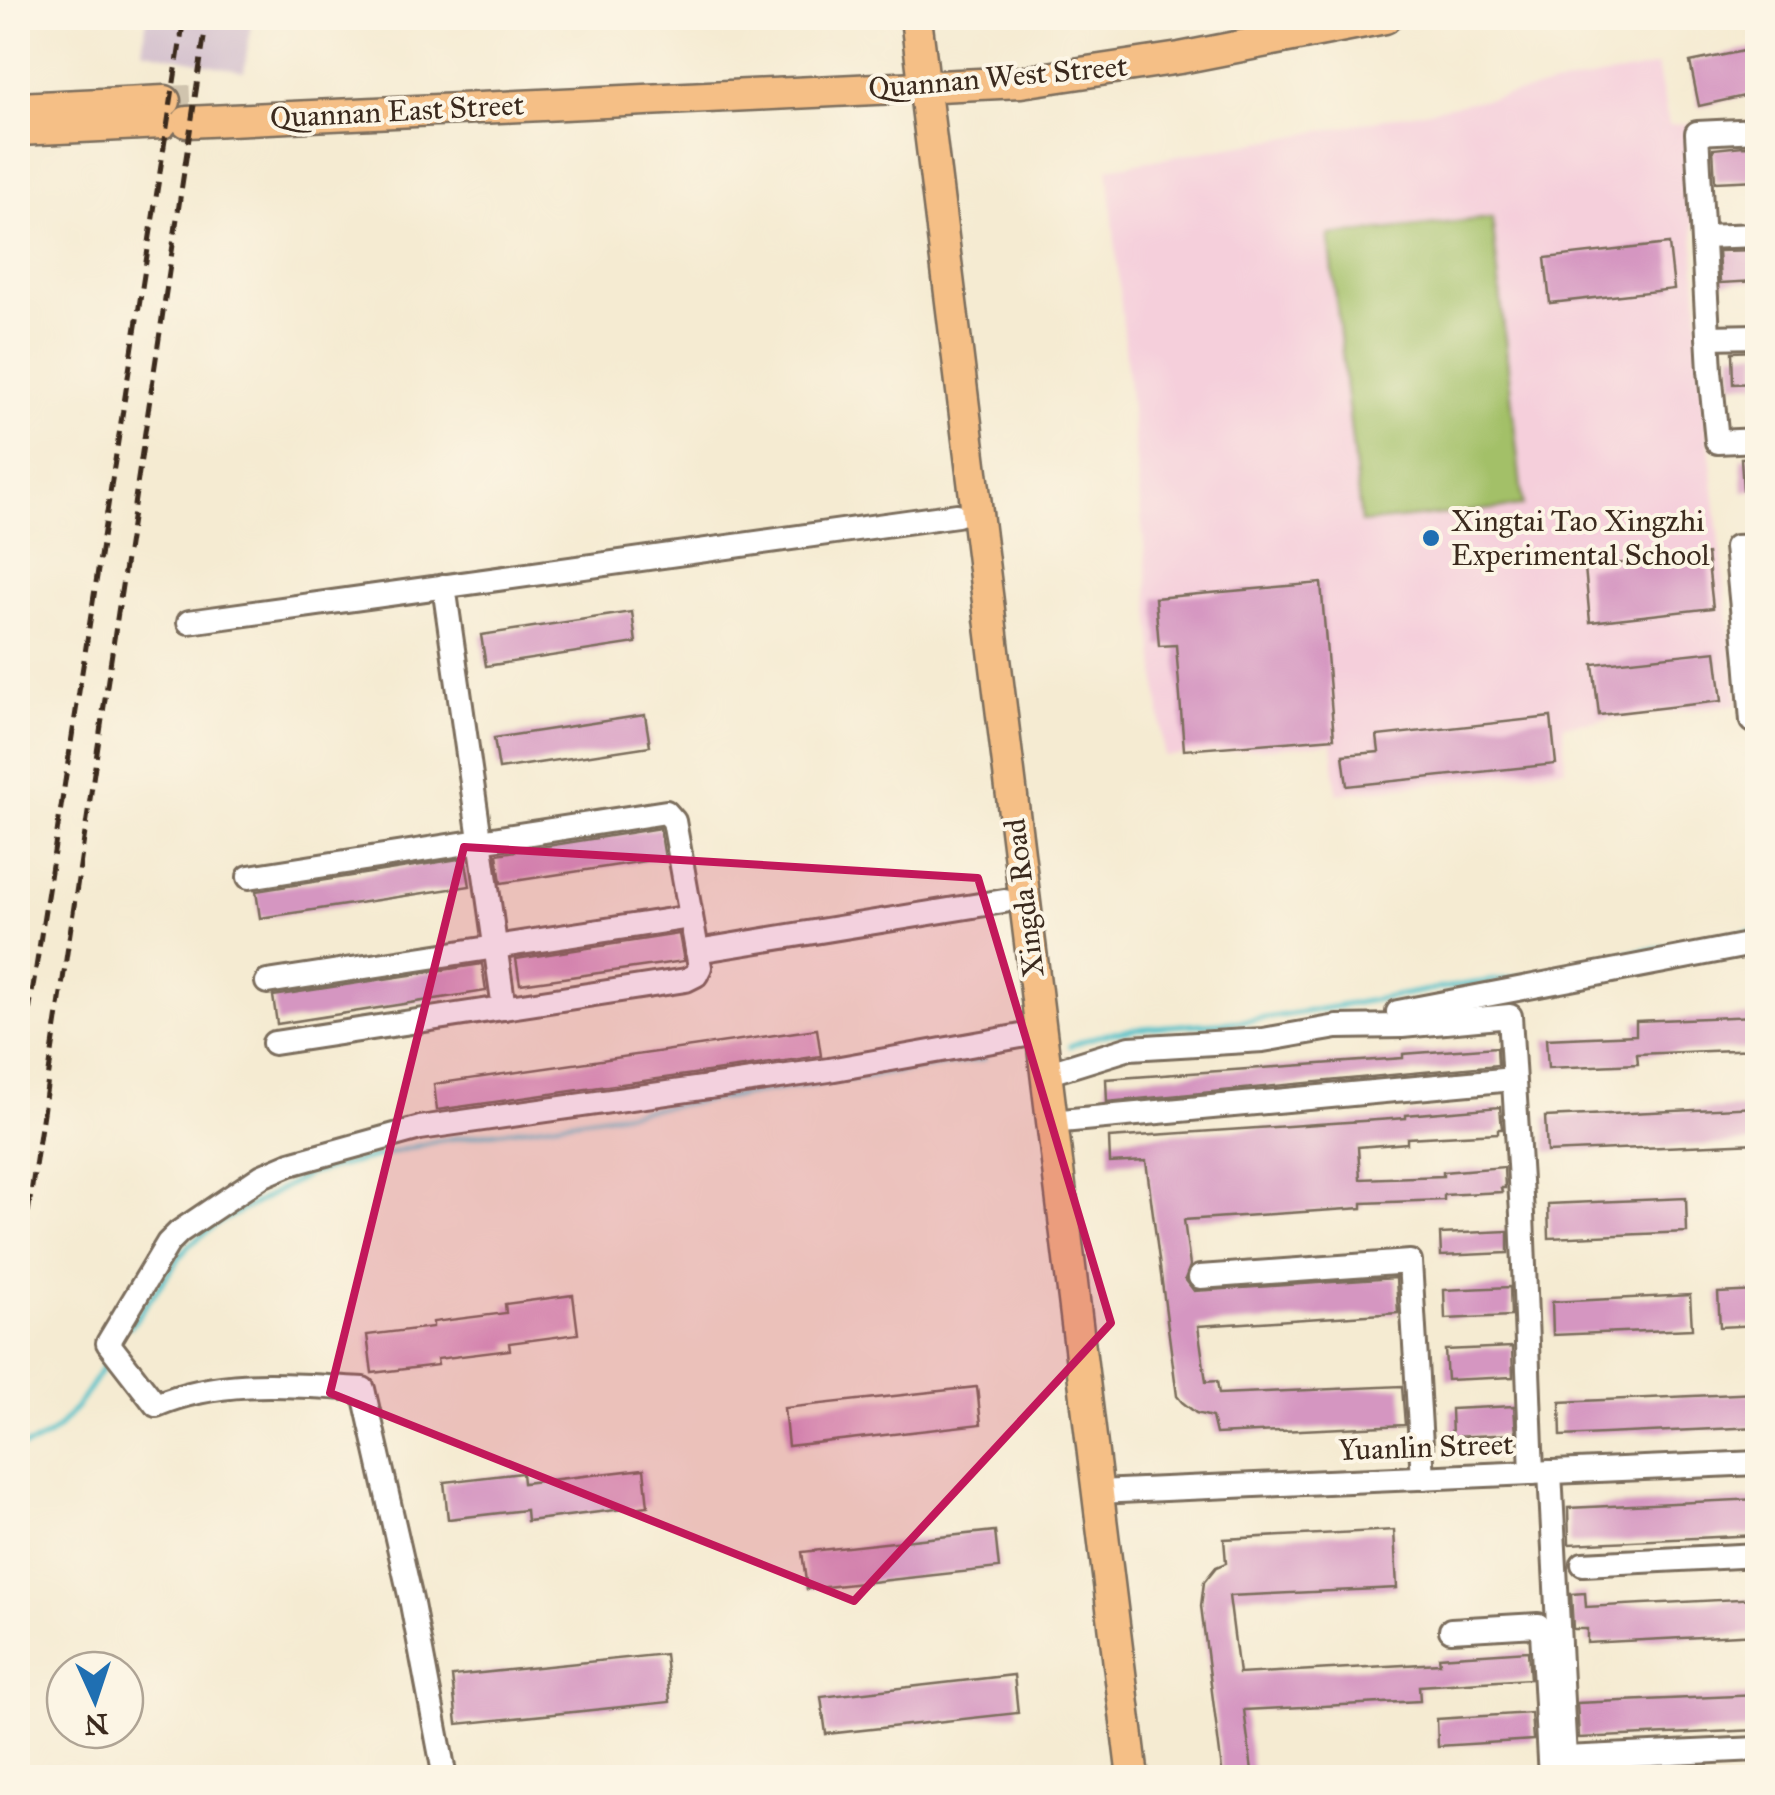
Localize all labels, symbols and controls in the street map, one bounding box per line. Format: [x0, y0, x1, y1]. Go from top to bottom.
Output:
street label: Quannan West Street [867, 48, 1129, 106]
street label: Quannan East Street [269, 86, 525, 136]
place label: Xingtai Tao Xingzhi Experimental School [1451, 503, 1710, 573]
marker: Xingtai Tao Xingzhi Experimental School [1420, 527, 1442, 549]
street label: Xingda Road [996, 816, 1052, 980]
street label: Yuanlin Street [1338, 1426, 1515, 1468]
north arrow [45, 1650, 145, 1750]
text: N [83, 1706, 109, 1743]

